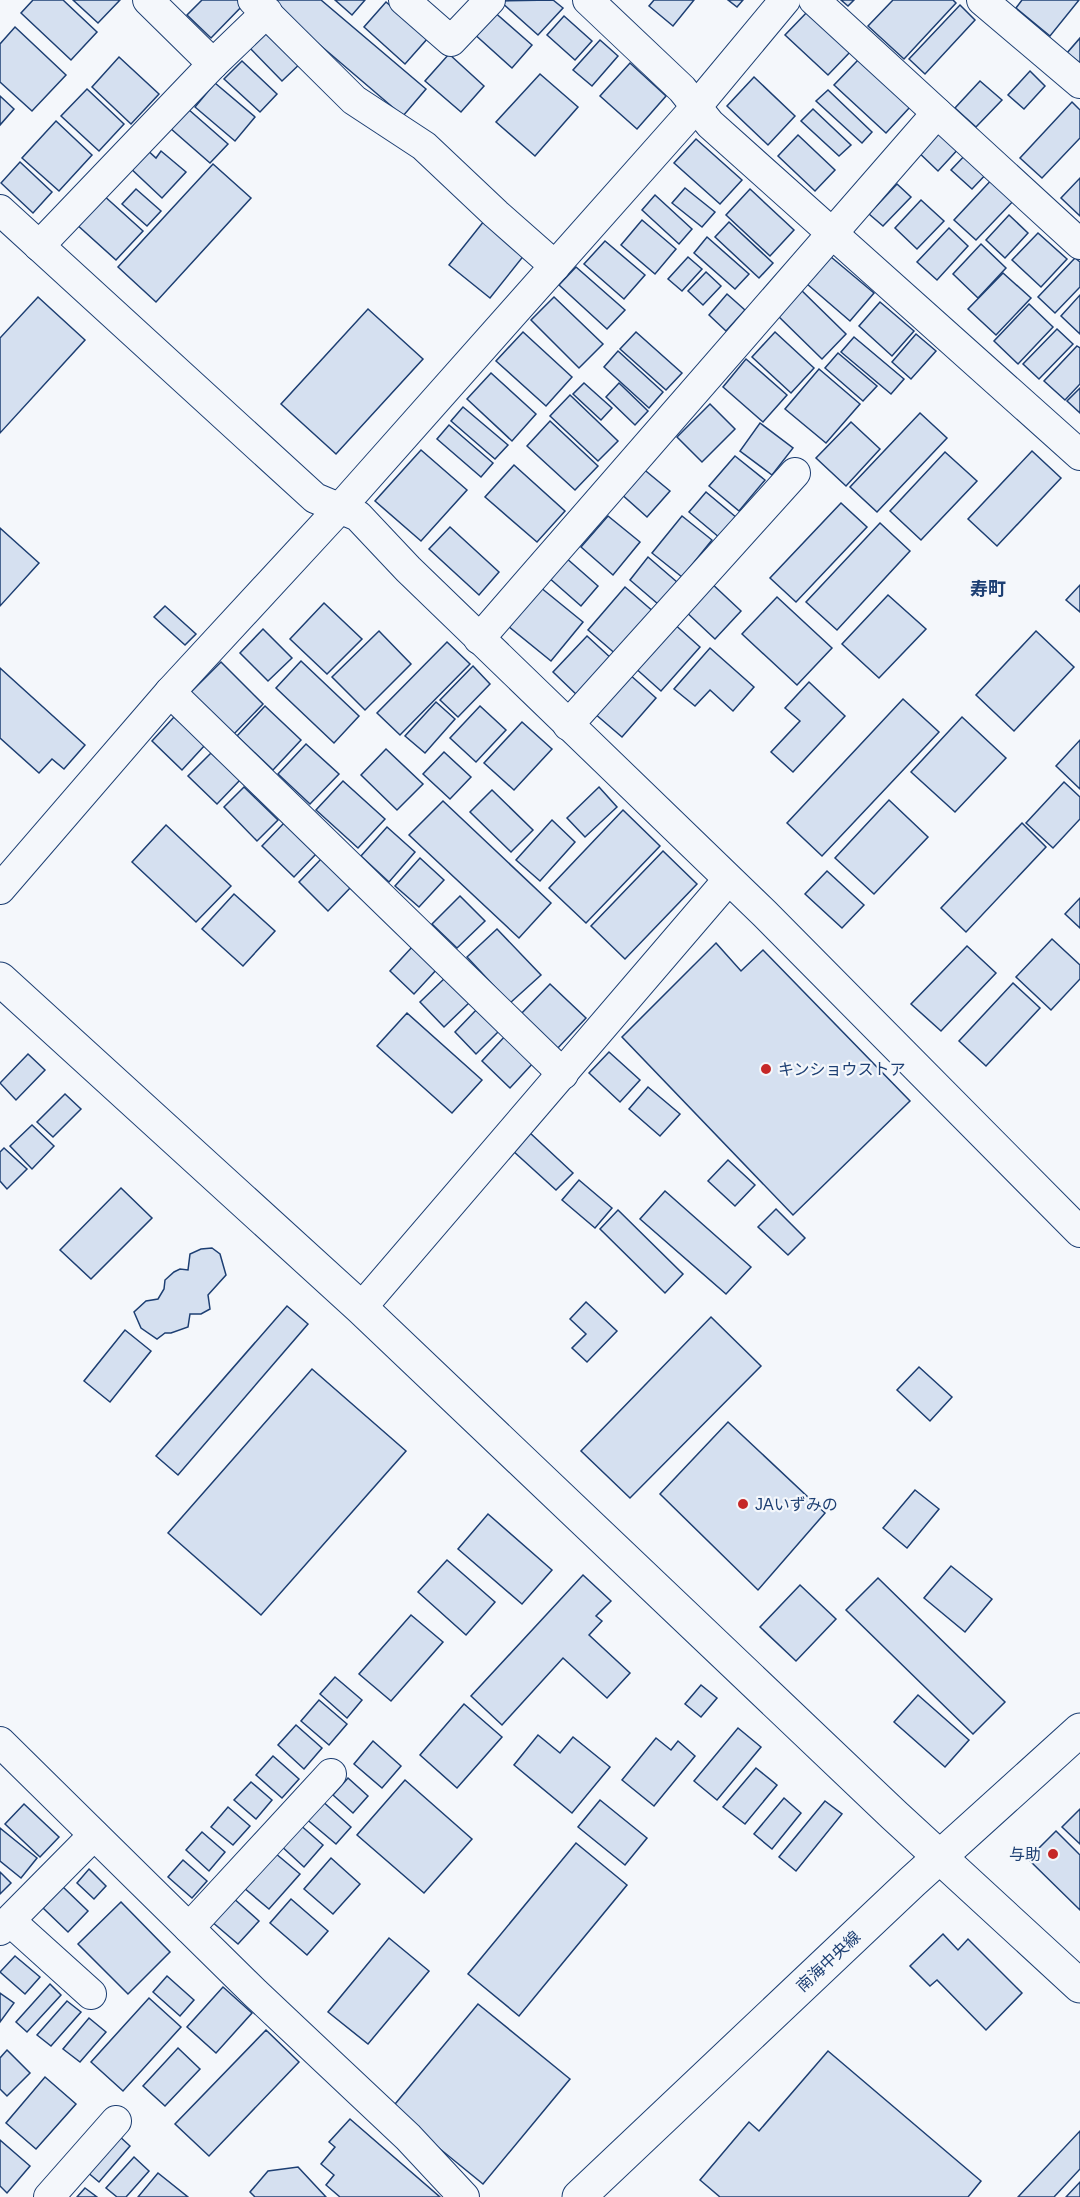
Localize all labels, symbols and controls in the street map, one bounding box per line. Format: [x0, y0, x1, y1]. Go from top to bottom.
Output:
district label: 寿町 [970, 579, 1006, 599]
place label: キンショウストア [778, 1061, 906, 1078]
marker: キンショウストア [759, 1062, 773, 1076]
place label: JAいずみの [755, 1496, 838, 1513]
marker: JAいずみの [736, 1497, 750, 1511]
place label: 与助 [1009, 1846, 1041, 1863]
marker: 与助 [1046, 1847, 1060, 1861]
street label: 南海中央線 [793, 1928, 863, 1995]

